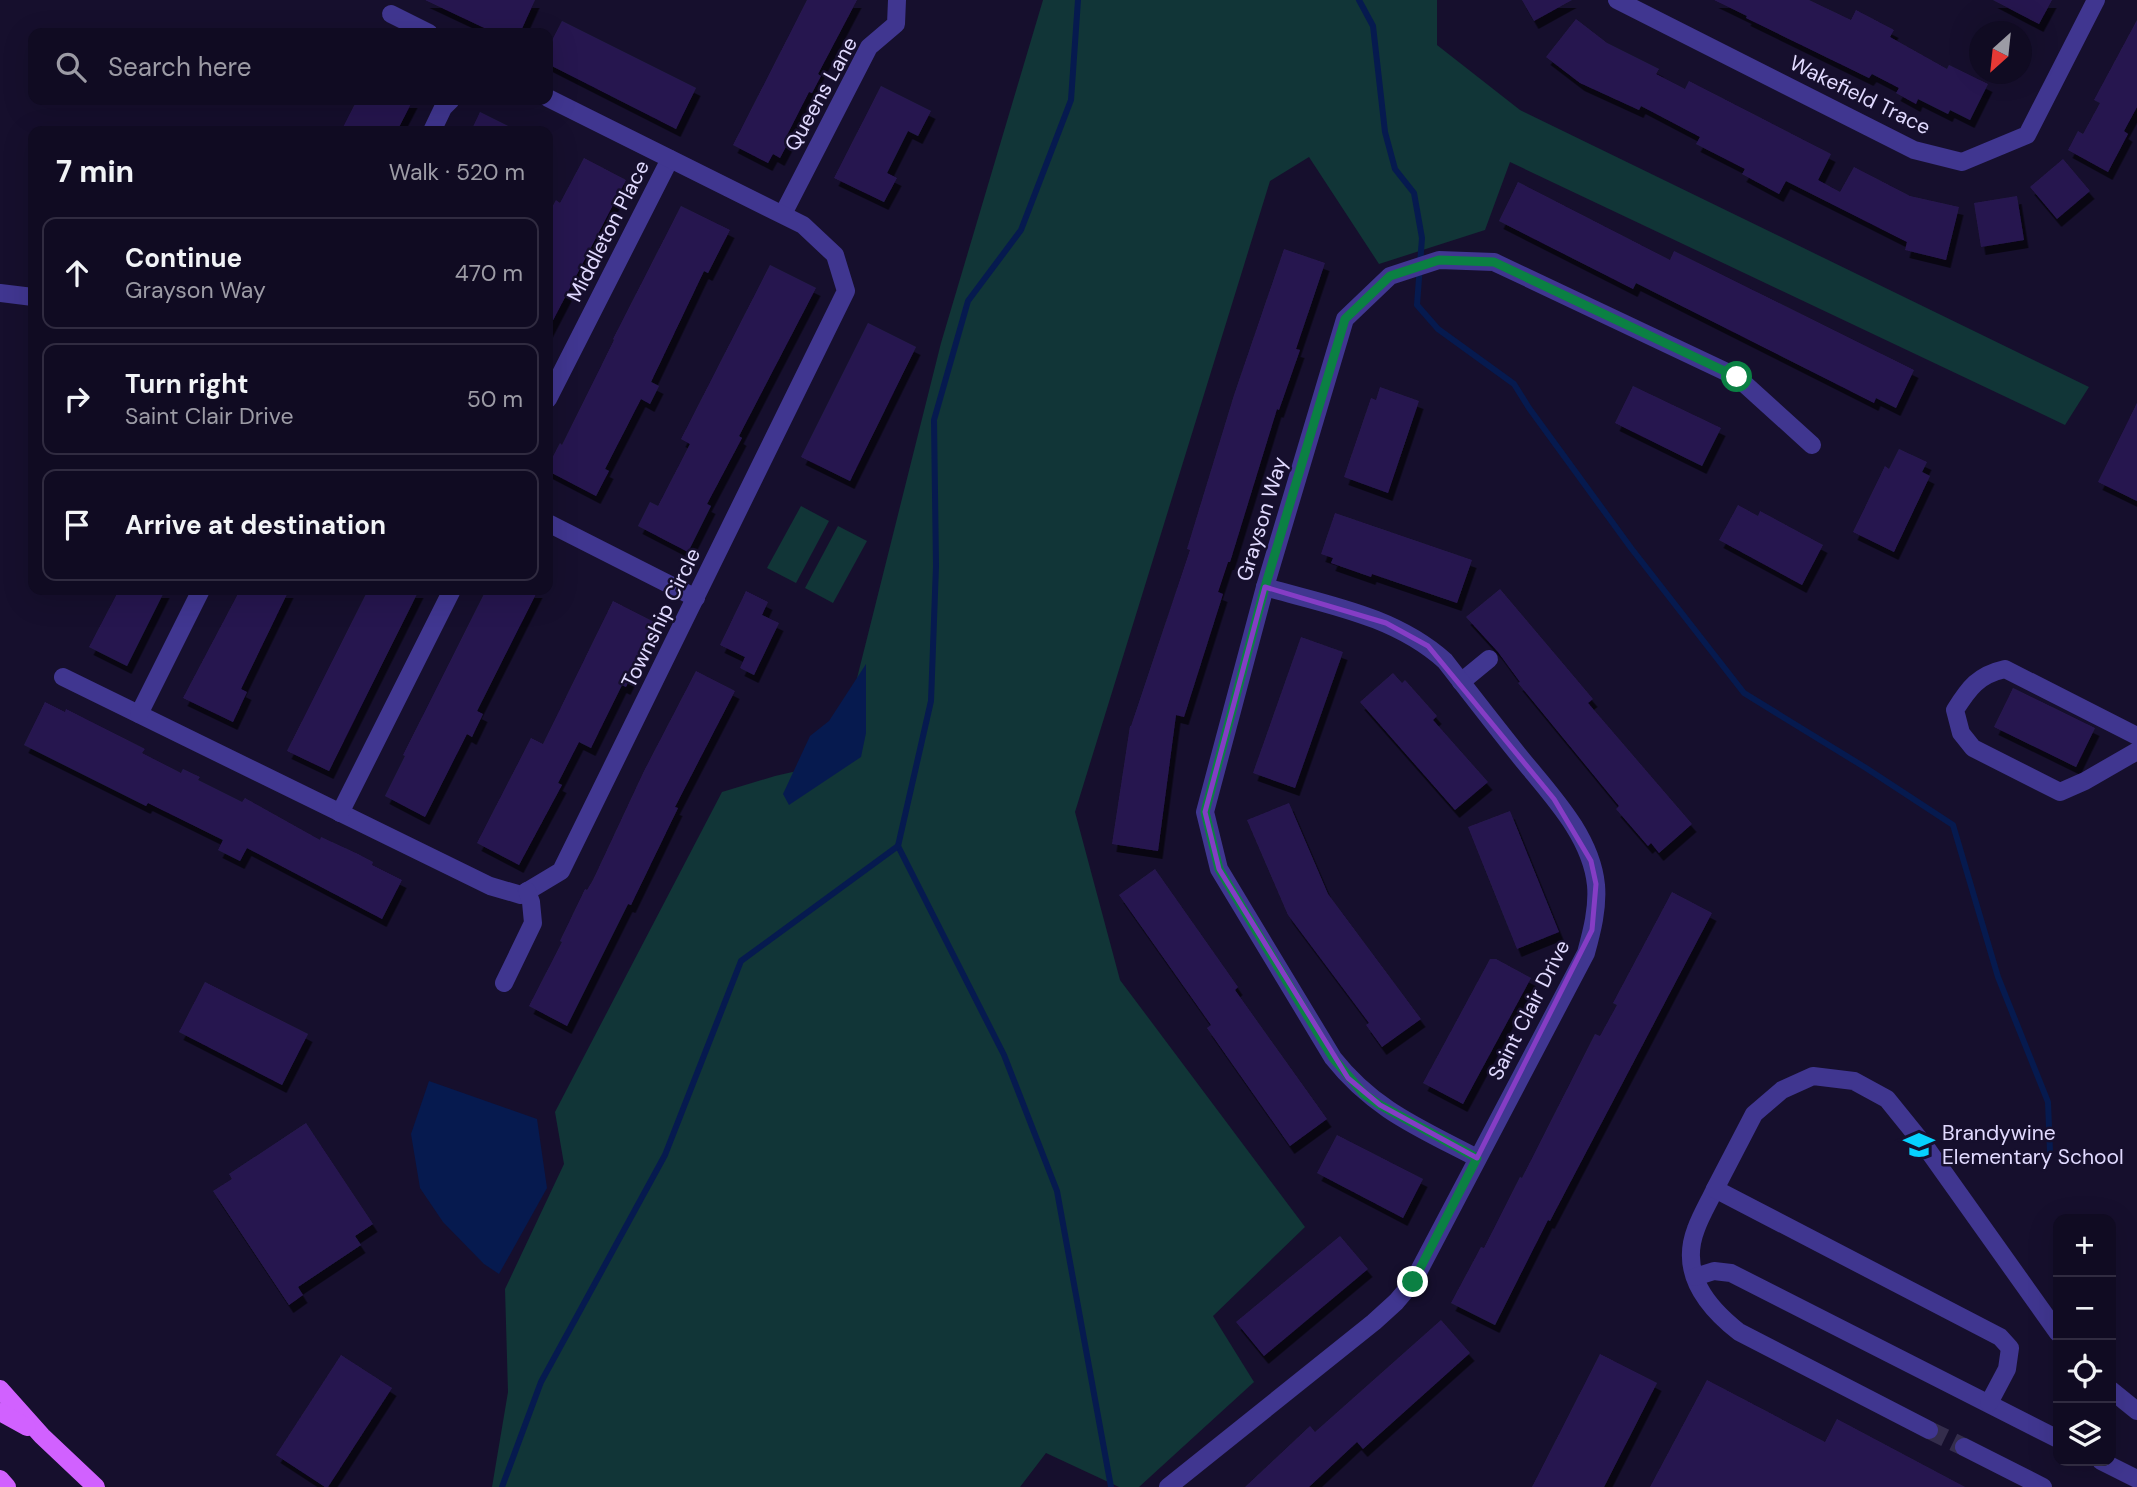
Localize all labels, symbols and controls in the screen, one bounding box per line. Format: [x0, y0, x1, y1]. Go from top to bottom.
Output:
north arrow [1969, 21, 2032, 84]
search box [28, 28, 553, 105]
street label: Queens Lane [778, 32, 864, 156]
icon: search [52, 48, 90, 86]
street label: Wakefield Trace [1785, 49, 1935, 141]
text: Search here [108, 50, 251, 84]
text: 7 min [56, 152, 134, 191]
street label: Middleton Place [560, 155, 656, 307]
text: Walk · 520 m [389, 157, 525, 187]
text: Continue [125, 241, 242, 275]
icon: ahead [58, 254, 96, 292]
text: 470 m [455, 258, 523, 288]
text: Grayson Way [125, 275, 266, 305]
route start [1721, 361, 1752, 392]
text: Turn right [125, 367, 249, 401]
icon: right [58, 380, 96, 418]
text: 50 m [467, 384, 523, 414]
text: Saint Clair Drive [125, 401, 293, 431]
street label: Grayson Way [1230, 453, 1294, 585]
icon: arrive [58, 506, 96, 544]
text: Arrive at destination [125, 508, 386, 542]
street label: Township Circle [615, 543, 707, 693]
street label: Saint Clair Drive [1482, 935, 1576, 1085]
place label: Brandywine Elementary School [1942, 1119, 2124, 1171]
school or university icon: Brandywine Elementary School [1902, 1128, 1936, 1162]
map controls [2053, 1214, 2116, 1466]
button: + [2053, 1214, 2116, 1277]
route end [1397, 1266, 1428, 1297]
button: − [2053, 1277, 2116, 1340]
button: locate [2053, 1340, 2116, 1403]
button: layers [2053, 1403, 2116, 1466]

